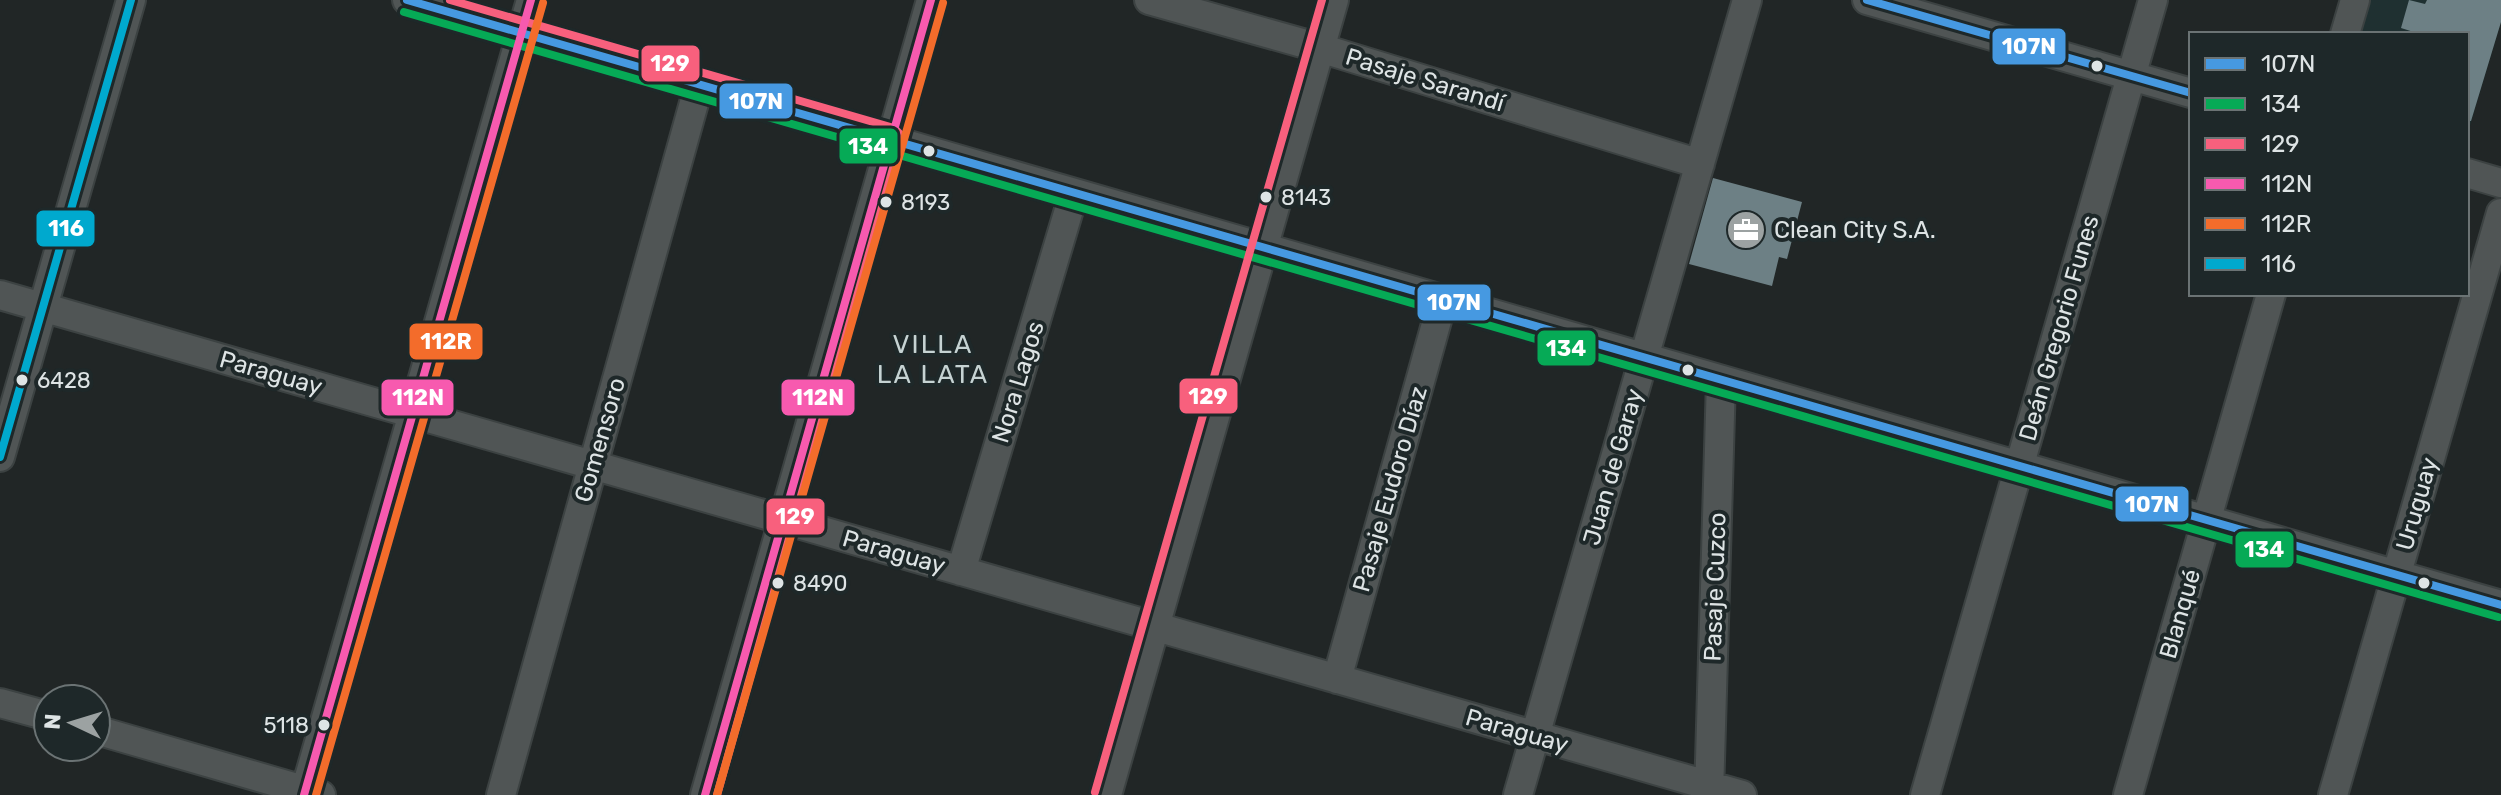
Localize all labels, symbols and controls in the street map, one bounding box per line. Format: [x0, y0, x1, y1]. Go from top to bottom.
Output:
line badge: 107N [1991, 27, 2067, 66]
legend [2189, 32, 2469, 296]
text: 107N [2002, 33, 2056, 60]
street label: Pasaje Sarandí [1342, 43, 1509, 118]
line badge: 129 [640, 44, 701, 83]
text: 129 [650, 50, 690, 77]
text: 107N [2261, 50, 2316, 78]
unlabelled marker [2089, 58, 2105, 74]
line badge: 107N [718, 82, 794, 120]
text: 107N [729, 88, 783, 115]
text: 134 [2261, 90, 2301, 118]
line badge: 134 [838, 127, 899, 165]
text: 129 [2261, 130, 2300, 158]
text: 134 [848, 133, 888, 160]
unlabelled marker [921, 143, 937, 159]
text: 112N [2261, 170, 2312, 198]
place label: 8143 [1281, 184, 1331, 211]
place label: 8193 [901, 189, 950, 216]
marker: 8143 [1258, 189, 1274, 205]
marker: 8193 [878, 194, 894, 210]
line badge: 116 [35, 209, 96, 248]
office icon: Clean City S.A. [1725, 209, 1767, 251]
text: 112R [2261, 210, 2311, 238]
street label: Deán Gregorio Funes [2013, 212, 2105, 444]
text: 116 [48, 215, 84, 242]
place label: Clean City S.A. [1774, 216, 1936, 244]
text: 116 [2261, 250, 2296, 278]
line badge: 107N [1416, 283, 1492, 322]
text: 107N [1427, 289, 1481, 316]
street label: Nora Lagos [986, 318, 1050, 446]
line badge: 112R [408, 322, 484, 361]
text: 112R [420, 328, 472, 355]
district label: VILLA LA LATA [877, 329, 989, 390]
line badge: 134 [1536, 329, 1597, 367]
text: 134 [1546, 335, 1586, 362]
street label: Paraguay [216, 345, 326, 401]
unlabelled marker [1680, 362, 1696, 378]
place label: 6428 [37, 367, 91, 394]
marker: 6428 [14, 372, 30, 388]
street label: Gomensoro [569, 375, 631, 505]
line badge: 129 [1178, 377, 1239, 415]
line badge: 112N [380, 378, 455, 417]
line badge: 112N [780, 378, 856, 417]
text: 129 [1188, 383, 1228, 410]
street label: Pasaje Eudoro Díaz [1347, 383, 1433, 595]
text: 112N [392, 384, 444, 411]
text: 112N [792, 384, 844, 411]
street label: Juan de Garay [1577, 385, 1649, 549]
street label: Uruguay [2390, 454, 2444, 554]
line badge: 107N [2114, 485, 2190, 523]
text: 107N [2125, 491, 2179, 518]
line badge: 129 [765, 497, 826, 536]
text: 129 [775, 503, 815, 530]
street label: Pasaje Cuzco [1698, 512, 1732, 662]
street label: Paraguay [839, 524, 949, 580]
line badge: 134 [2234, 530, 2295, 569]
text: 134 [2244, 536, 2284, 563]
street label: Blanqué [2154, 566, 2206, 662]
place label: 8490 [793, 570, 848, 597]
marker: 8490 [770, 575, 786, 591]
unlabelled marker [2416, 575, 2432, 591]
north arrow [32, 683, 112, 763]
street label: Paraguay [1462, 703, 1572, 759]
place label: 5118 [263, 712, 309, 739]
text: N [39, 713, 67, 730]
marker: 5118 [316, 717, 332, 733]

